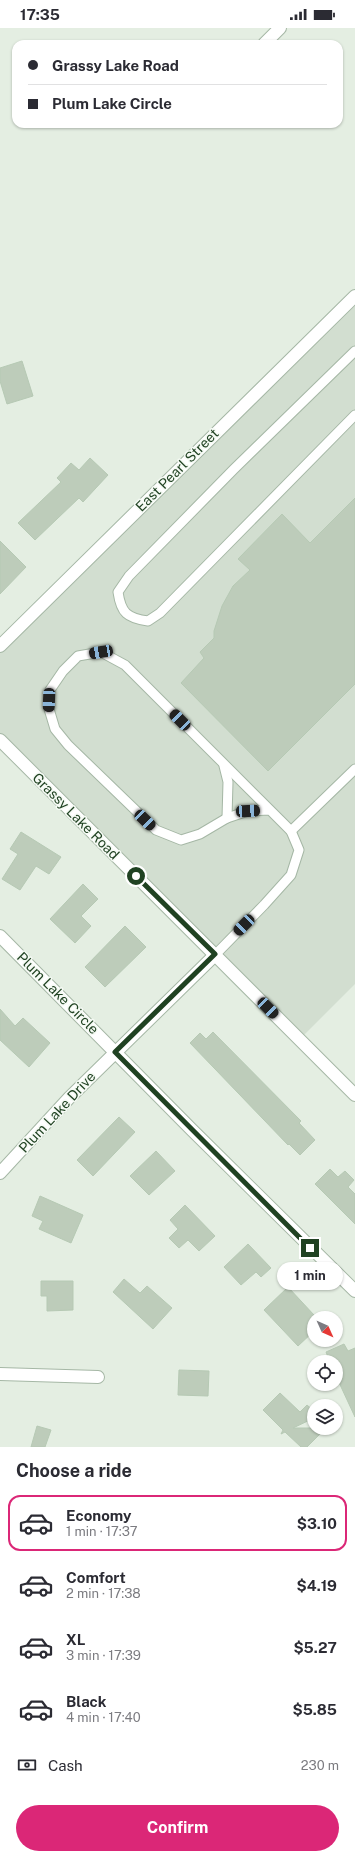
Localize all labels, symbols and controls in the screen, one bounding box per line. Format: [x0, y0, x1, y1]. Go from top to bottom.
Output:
text: 17:35 [20, 6, 60, 23]
text: Grassy Lake Road [52, 57, 179, 74]
text: Plum Lake Circle [52, 95, 172, 112]
street label: East Pearl Street [132, 425, 222, 515]
car [88, 644, 114, 660]
car [43, 688, 55, 712]
car [167, 707, 193, 733]
street label: Grassy Lake Road [29, 769, 123, 863]
car [236, 804, 260, 818]
car [132, 807, 158, 833]
route start [127, 867, 145, 885]
car [231, 912, 257, 938]
street label: Plum Lake Circle [14, 949, 102, 1037]
car [255, 995, 281, 1021]
street label: Plum Lake Drive [16, 1068, 99, 1156]
route end [301, 1239, 319, 1257]
callout: 1 min [277, 1262, 343, 1290]
text: 1 min [294, 1268, 326, 1283]
north arrow [307, 1311, 343, 1347]
map controls [307, 1311, 343, 1435]
button: locate [307, 1355, 343, 1391]
button: layers [307, 1399, 343, 1435]
text: Choose a ride [16, 1460, 132, 1481]
icon: car [18, 1505, 54, 1541]
text: Economy [66, 1507, 131, 1524]
text: $3.10 [297, 1515, 337, 1532]
text: 1 min · 17:37 [66, 1524, 138, 1539]
icon: car [18, 1567, 54, 1603]
text: Comfort [66, 1569, 126, 1586]
text: $4.19 [297, 1577, 337, 1594]
text: 2 min · 17:38 [66, 1586, 141, 1601]
icon: car [18, 1629, 54, 1665]
text: XL [66, 1631, 85, 1648]
text: $5.27 [293, 1639, 337, 1656]
text: 3 min · 17:39 [66, 1648, 141, 1663]
icon: car [18, 1691, 54, 1727]
text: Black [66, 1693, 106, 1710]
text: $5.85 [292, 1701, 337, 1718]
text: 4 min · 17:40 [66, 1710, 141, 1725]
icon: cash [16, 1754, 38, 1776]
text: Cash [48, 1757, 83, 1774]
text: 230 m [301, 1758, 339, 1773]
button: Confirm [16, 1805, 339, 1851]

